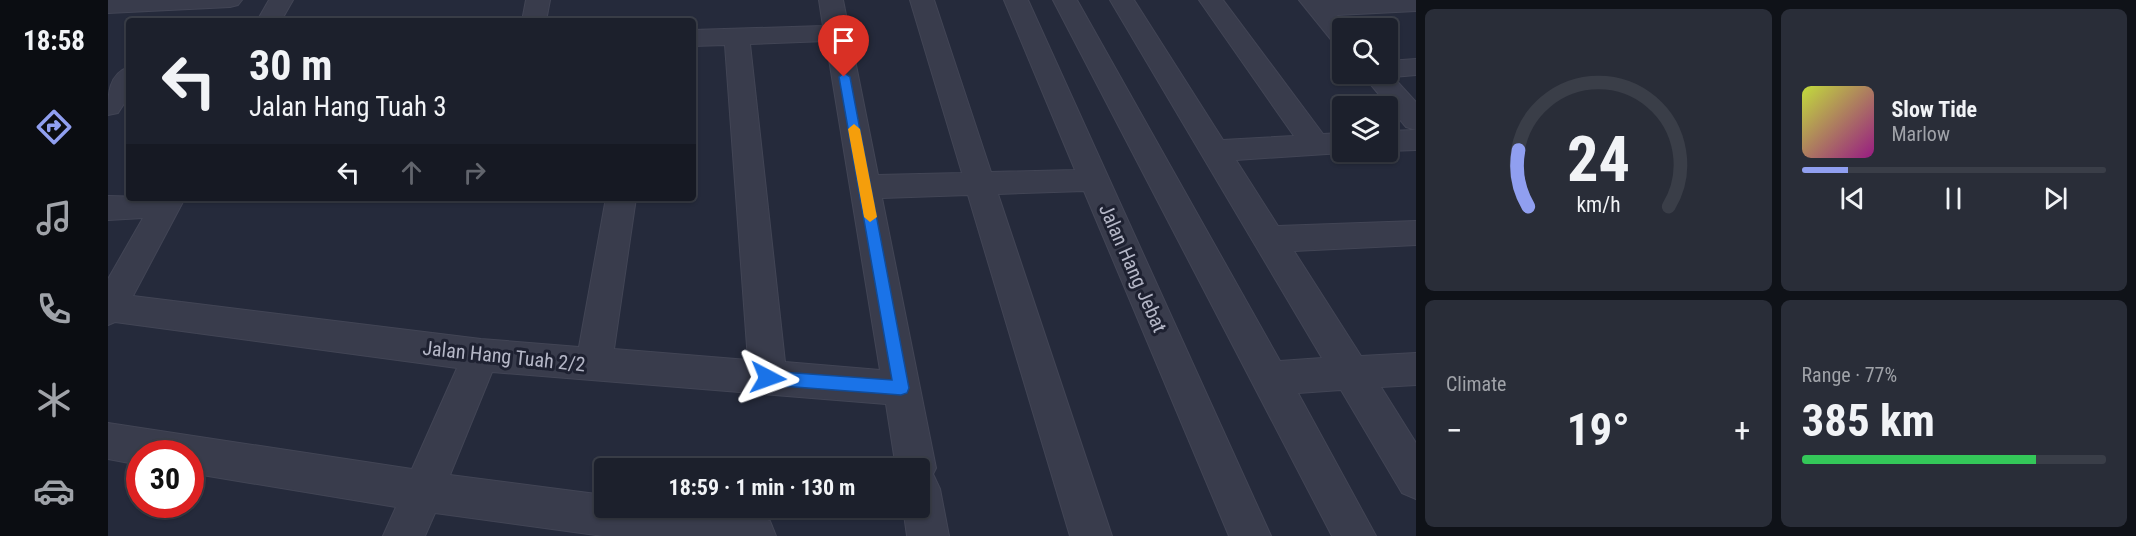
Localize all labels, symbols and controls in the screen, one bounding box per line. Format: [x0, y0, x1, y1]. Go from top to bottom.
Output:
pin [818, 15, 869, 77]
map controls [1332, 18, 1398, 162]
button: search [1332, 18, 1398, 84]
icon: arrive [827, 24, 860, 57]
text: 18:58 [23, 25, 85, 57]
text: 30 m [249, 41, 332, 90]
icon: left [150, 42, 228, 120]
text: Jalan Hang Tuah 3 [249, 91, 446, 123]
button: layers [1332, 96, 1398, 162]
text: Slow Tide [1892, 97, 1977, 122]
icon: directions [33, 106, 75, 148]
text: Marlow [1892, 122, 1950, 146]
text: 24 [1567, 123, 1630, 196]
icon: left [332, 156, 365, 189]
icon: ahead [395, 156, 428, 189]
icon: right [458, 156, 491, 189]
icon: previous [1836, 182, 1869, 215]
icon: pause [1937, 182, 1970, 215]
icon: next [2039, 182, 2072, 215]
text: km/h [1576, 193, 1620, 218]
icon: music [33, 197, 75, 239]
street label: Jalan Hang Jebat [1094, 200, 1172, 336]
icon: phone [33, 288, 75, 330]
street label: Jalan Hang Tuah 2/2 [421, 336, 587, 376]
position arrow [736, 346, 800, 410]
text: Range · 77% [1802, 363, 1897, 387]
text: Climate [1446, 372, 1506, 396]
icon: climate [33, 379, 75, 421]
text: 385 km [1802, 394, 1935, 447]
text: 19° [1567, 403, 1630, 456]
text: − [1446, 411, 1463, 450]
text: + [1734, 411, 1750, 450]
speed limit sign: 30 [126, 440, 204, 518]
icon: car [33, 470, 75, 512]
text: 18:59 · 1 min · 130 m [669, 475, 855, 500]

